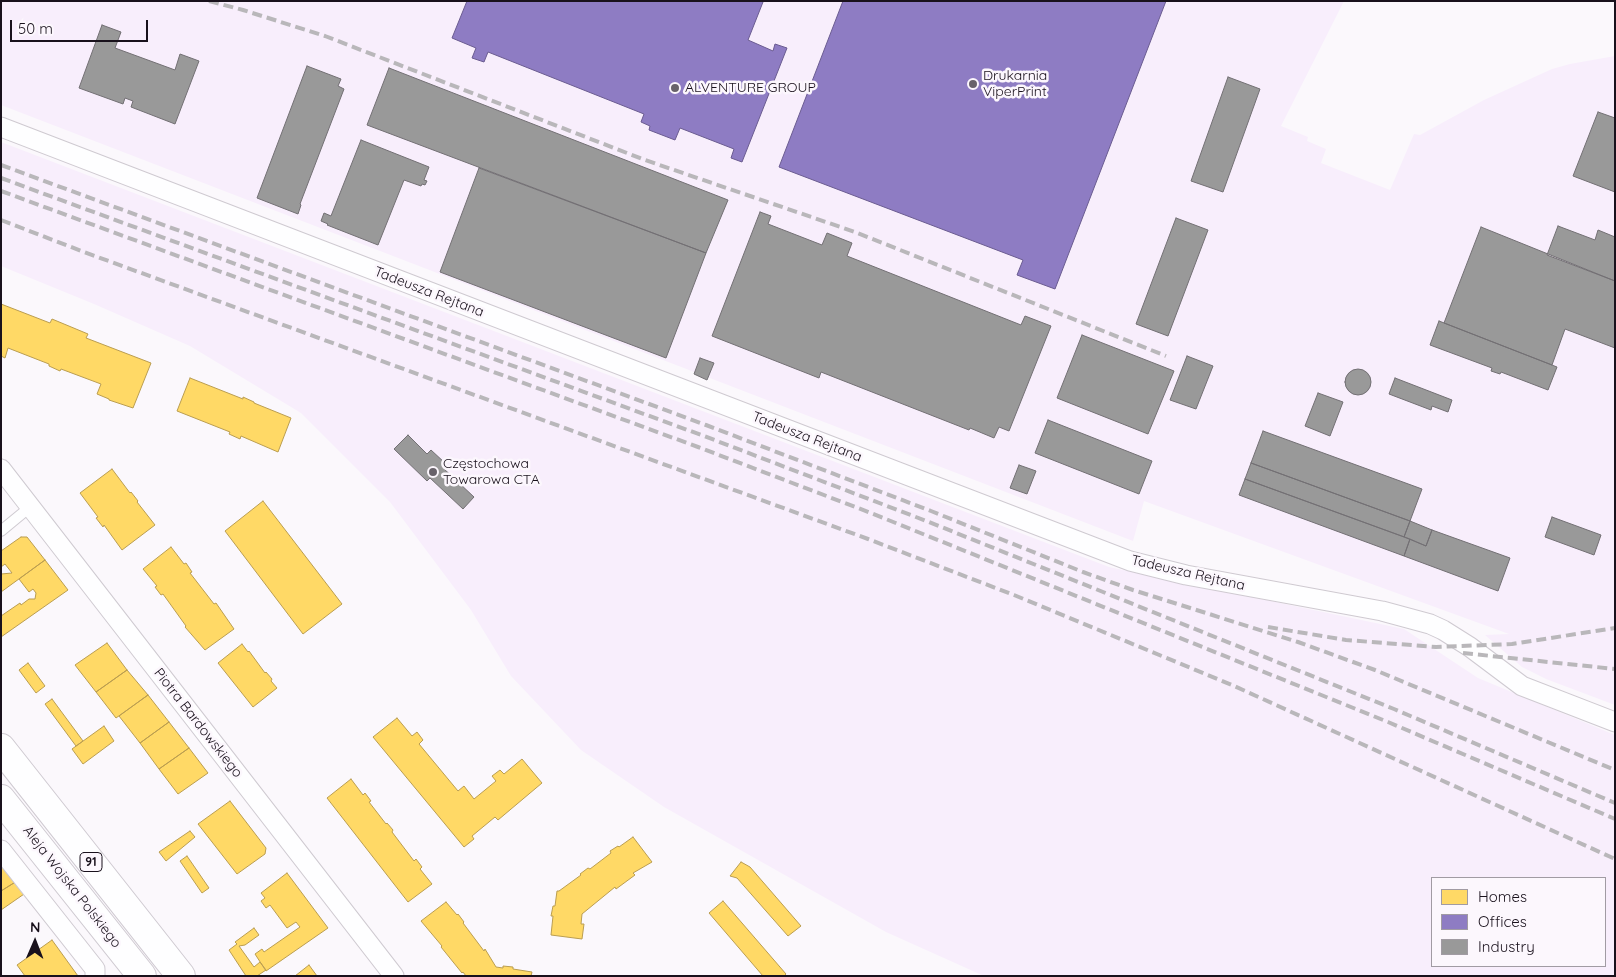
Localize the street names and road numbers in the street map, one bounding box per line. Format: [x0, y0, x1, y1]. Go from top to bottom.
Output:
street label: Tadeusza Rejtana [372, 263, 486, 321]
street label: Tadeusza Rejtana [750, 408, 864, 466]
street label: Tadeusza Rejtana [1129, 552, 1247, 594]
street label: Piotra Bardowskiego [150, 665, 246, 781]
street label: Aleja Wojska Polskiego [19, 823, 125, 951]
road number: 91 [80, 852, 102, 872]

